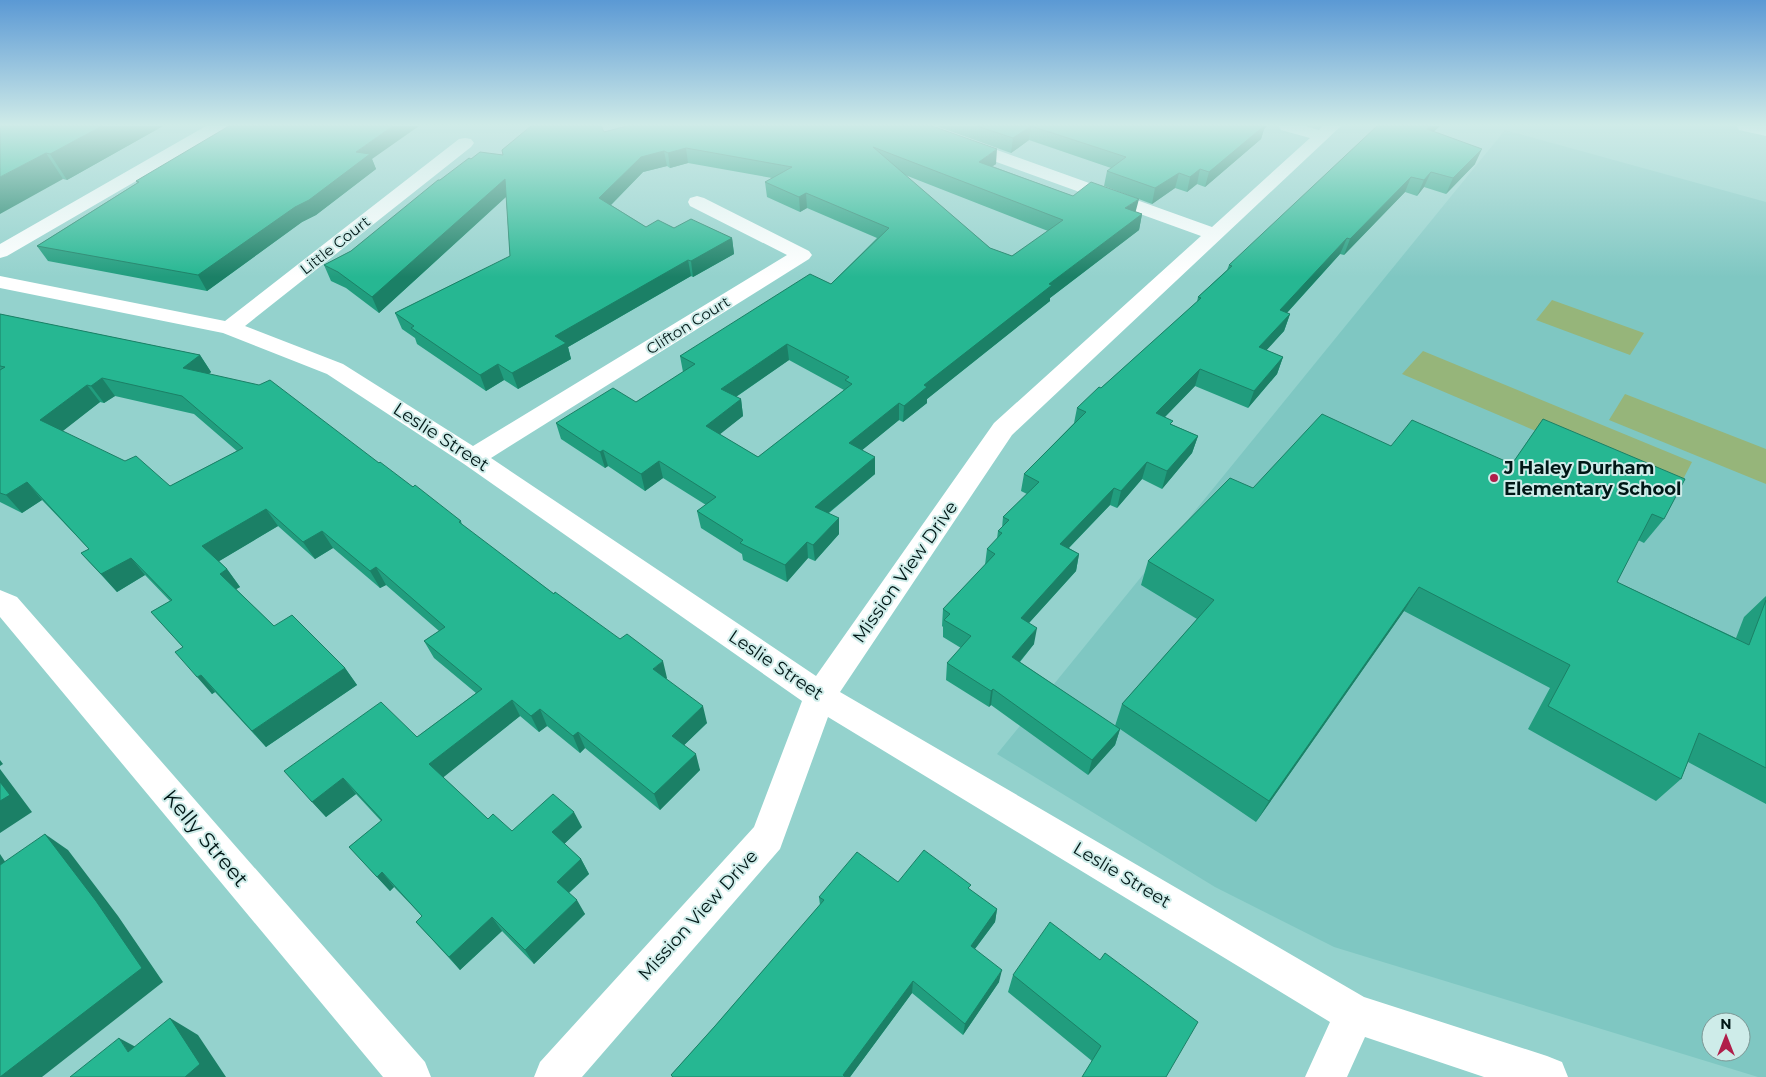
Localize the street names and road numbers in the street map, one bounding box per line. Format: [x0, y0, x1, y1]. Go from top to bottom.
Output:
street label: Little Court [296, 212, 374, 278]
street label: Clifton Court [643, 292, 733, 358]
street label: Leslie Street [389, 398, 493, 476]
street label: Mission View Drive [848, 497, 962, 647]
street label: Leslie Street [724, 625, 828, 705]
street label: Kelly Street [158, 784, 254, 892]
street label: Leslie Street [1069, 837, 1175, 913]
street label: Mission View Drive [634, 845, 762, 985]

